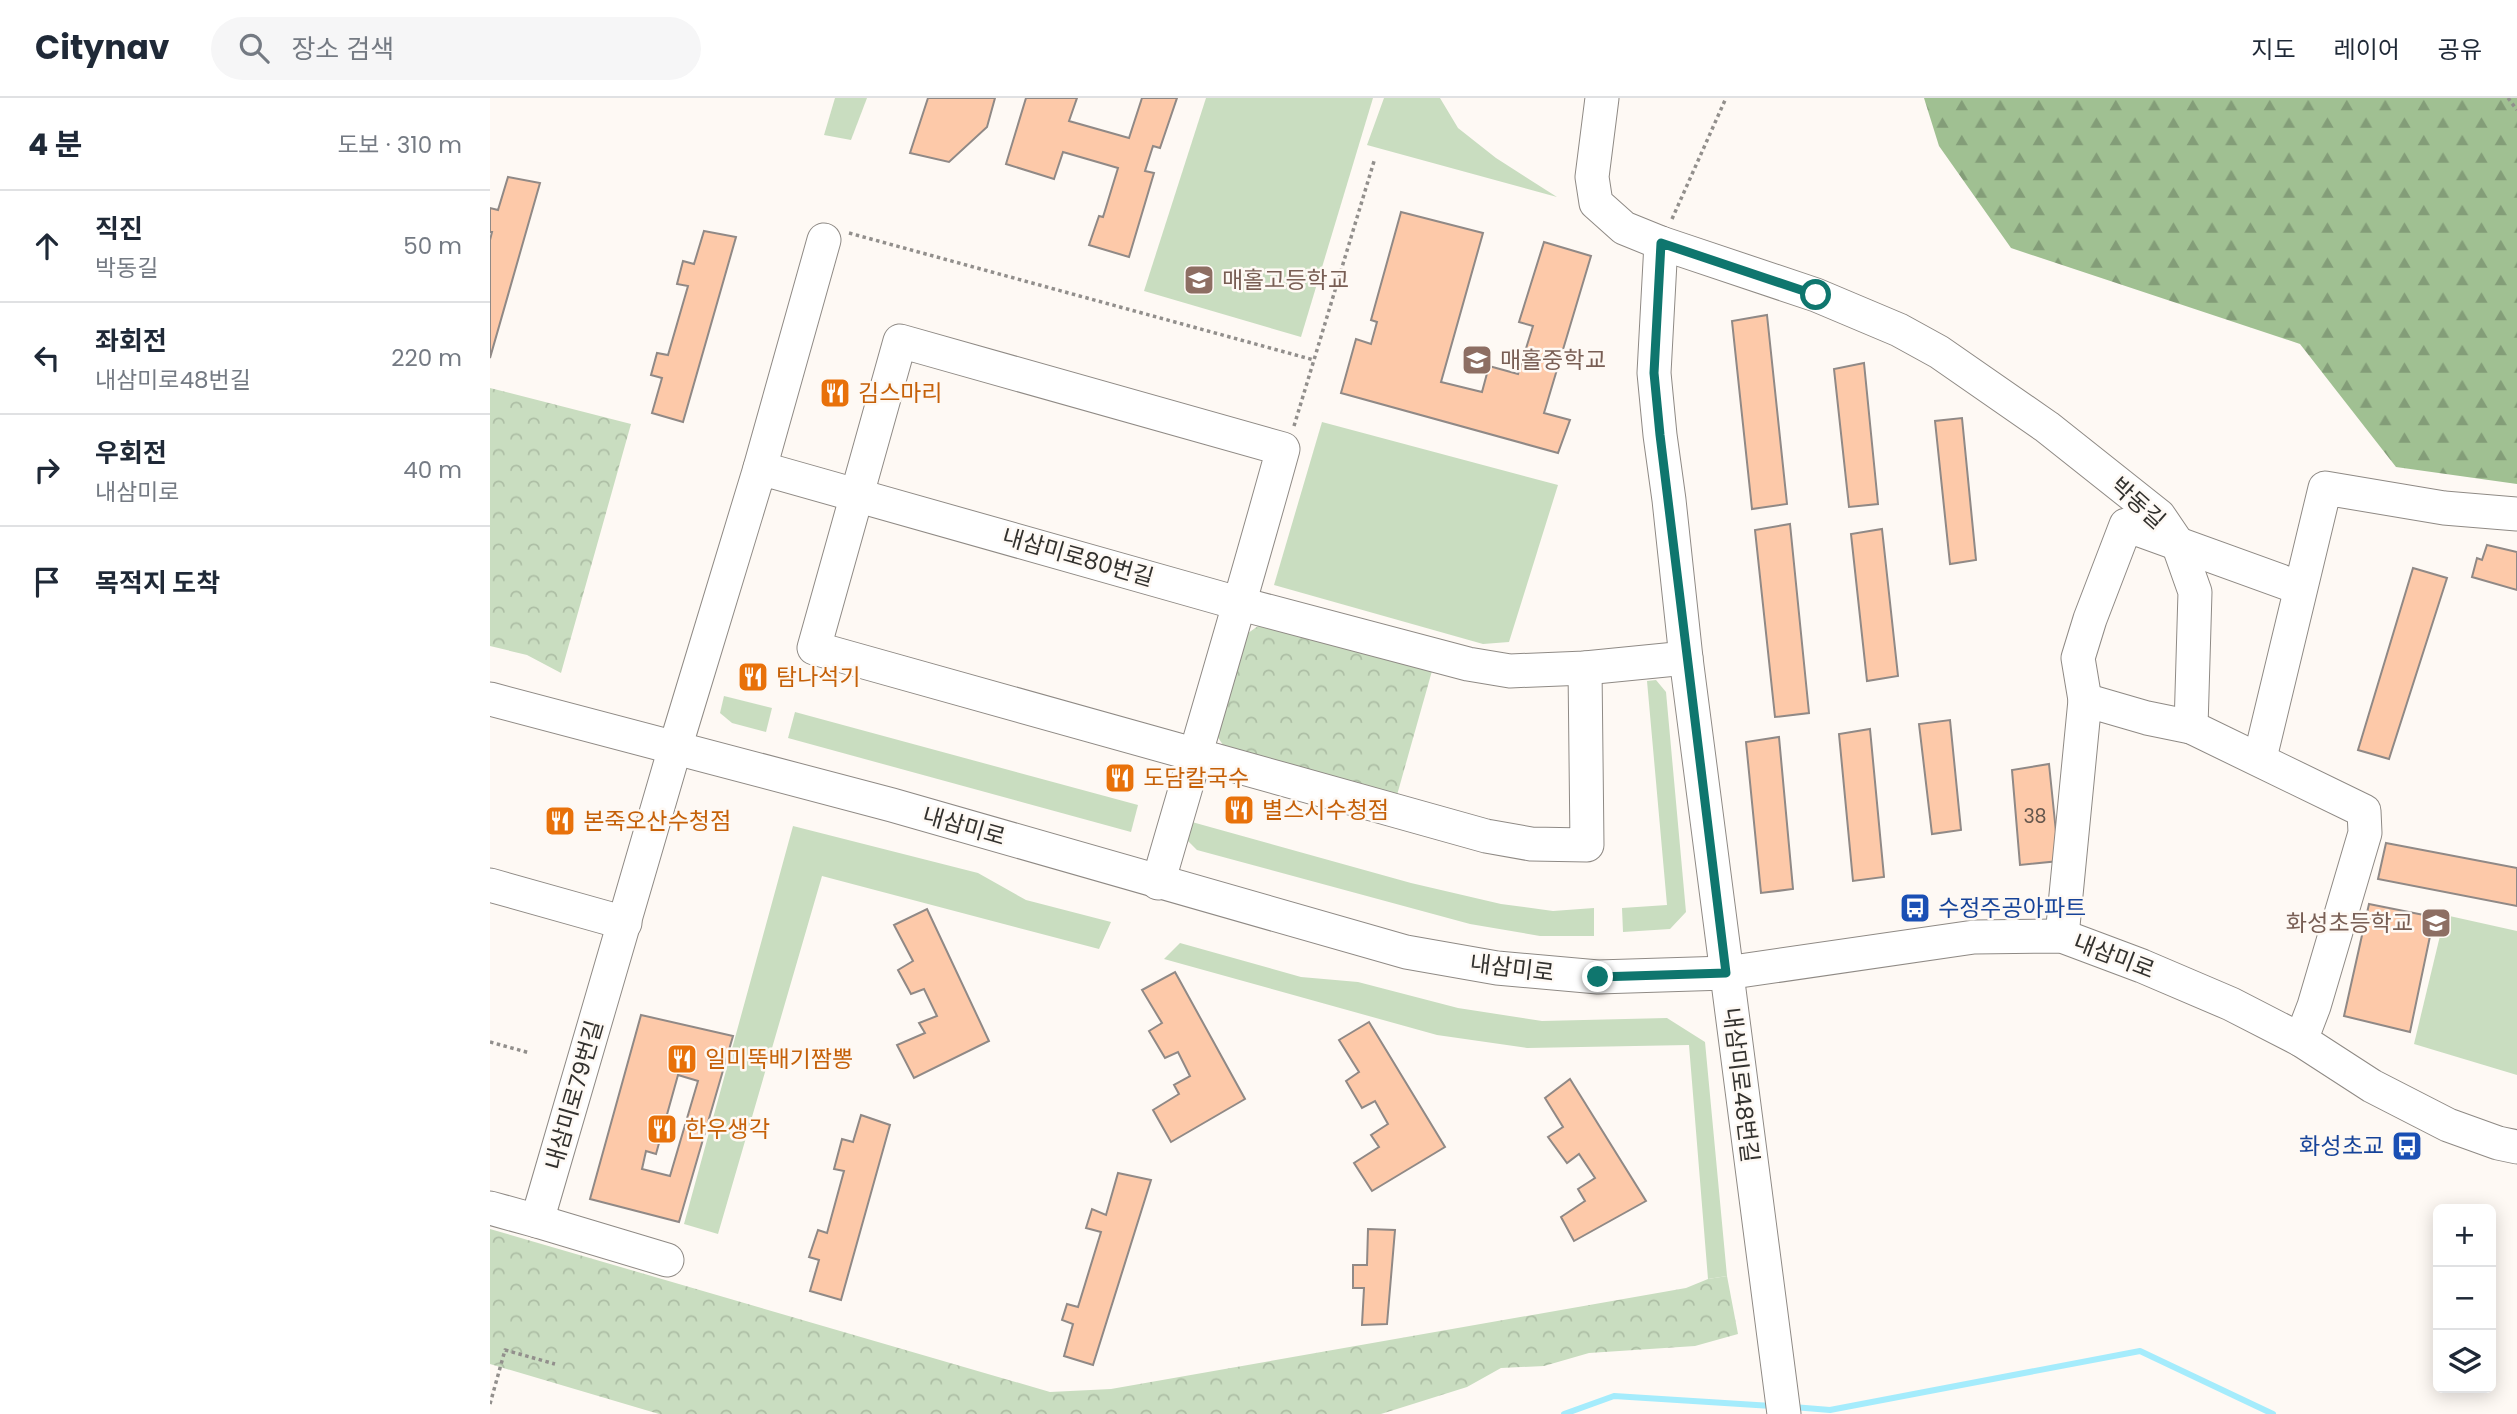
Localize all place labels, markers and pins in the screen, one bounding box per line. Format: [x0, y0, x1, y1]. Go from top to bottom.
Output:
school or university icon: 매홀고등학교 [1182, 263, 1216, 297]
place label: 매홀고등학교 [1222, 264, 1349, 296]
school or university icon: 매홀중학교 [1460, 343, 1494, 377]
place label: 매홀중학교 [1500, 344, 1606, 376]
restaurant icon: 김스마리 [818, 376, 852, 410]
place label: 김스마리 [858, 377, 943, 409]
restaurant icon: 탐나석기 [736, 660, 770, 694]
place label: 탐나석기 [776, 661, 861, 693]
restaurant icon: 도담칼국수 [1103, 761, 1137, 795]
place label: 도담칼국수 [1143, 762, 1249, 794]
restaurant icon: 별스시수청점 [1222, 793, 1256, 827]
place label: 별스시수청점 [1262, 794, 1389, 826]
restaurant icon: 본죽오산수청점 [543, 804, 577, 838]
place label: 본죽오산수청점 [583, 805, 731, 837]
bus stop icon: 수정주공아파트 [1898, 891, 1932, 925]
place label: 수정주공아파트 [1938, 892, 2086, 924]
school or university icon: 화성초등학교 [2419, 906, 2453, 940]
place label: 화성초등학교 [2286, 907, 2413, 939]
restaurant icon: 일미뚝배기짬뽕 [665, 1042, 699, 1076]
place label: 일미뚝배기짬뽕 [705, 1043, 853, 1075]
restaurant icon: 한우생각 [645, 1112, 679, 1146]
place label: 한우생각 [685, 1113, 770, 1145]
bus stop icon: 화성초교 [2390, 1129, 2424, 1163]
place label: 화성초교 [2299, 1130, 2384, 1162]

